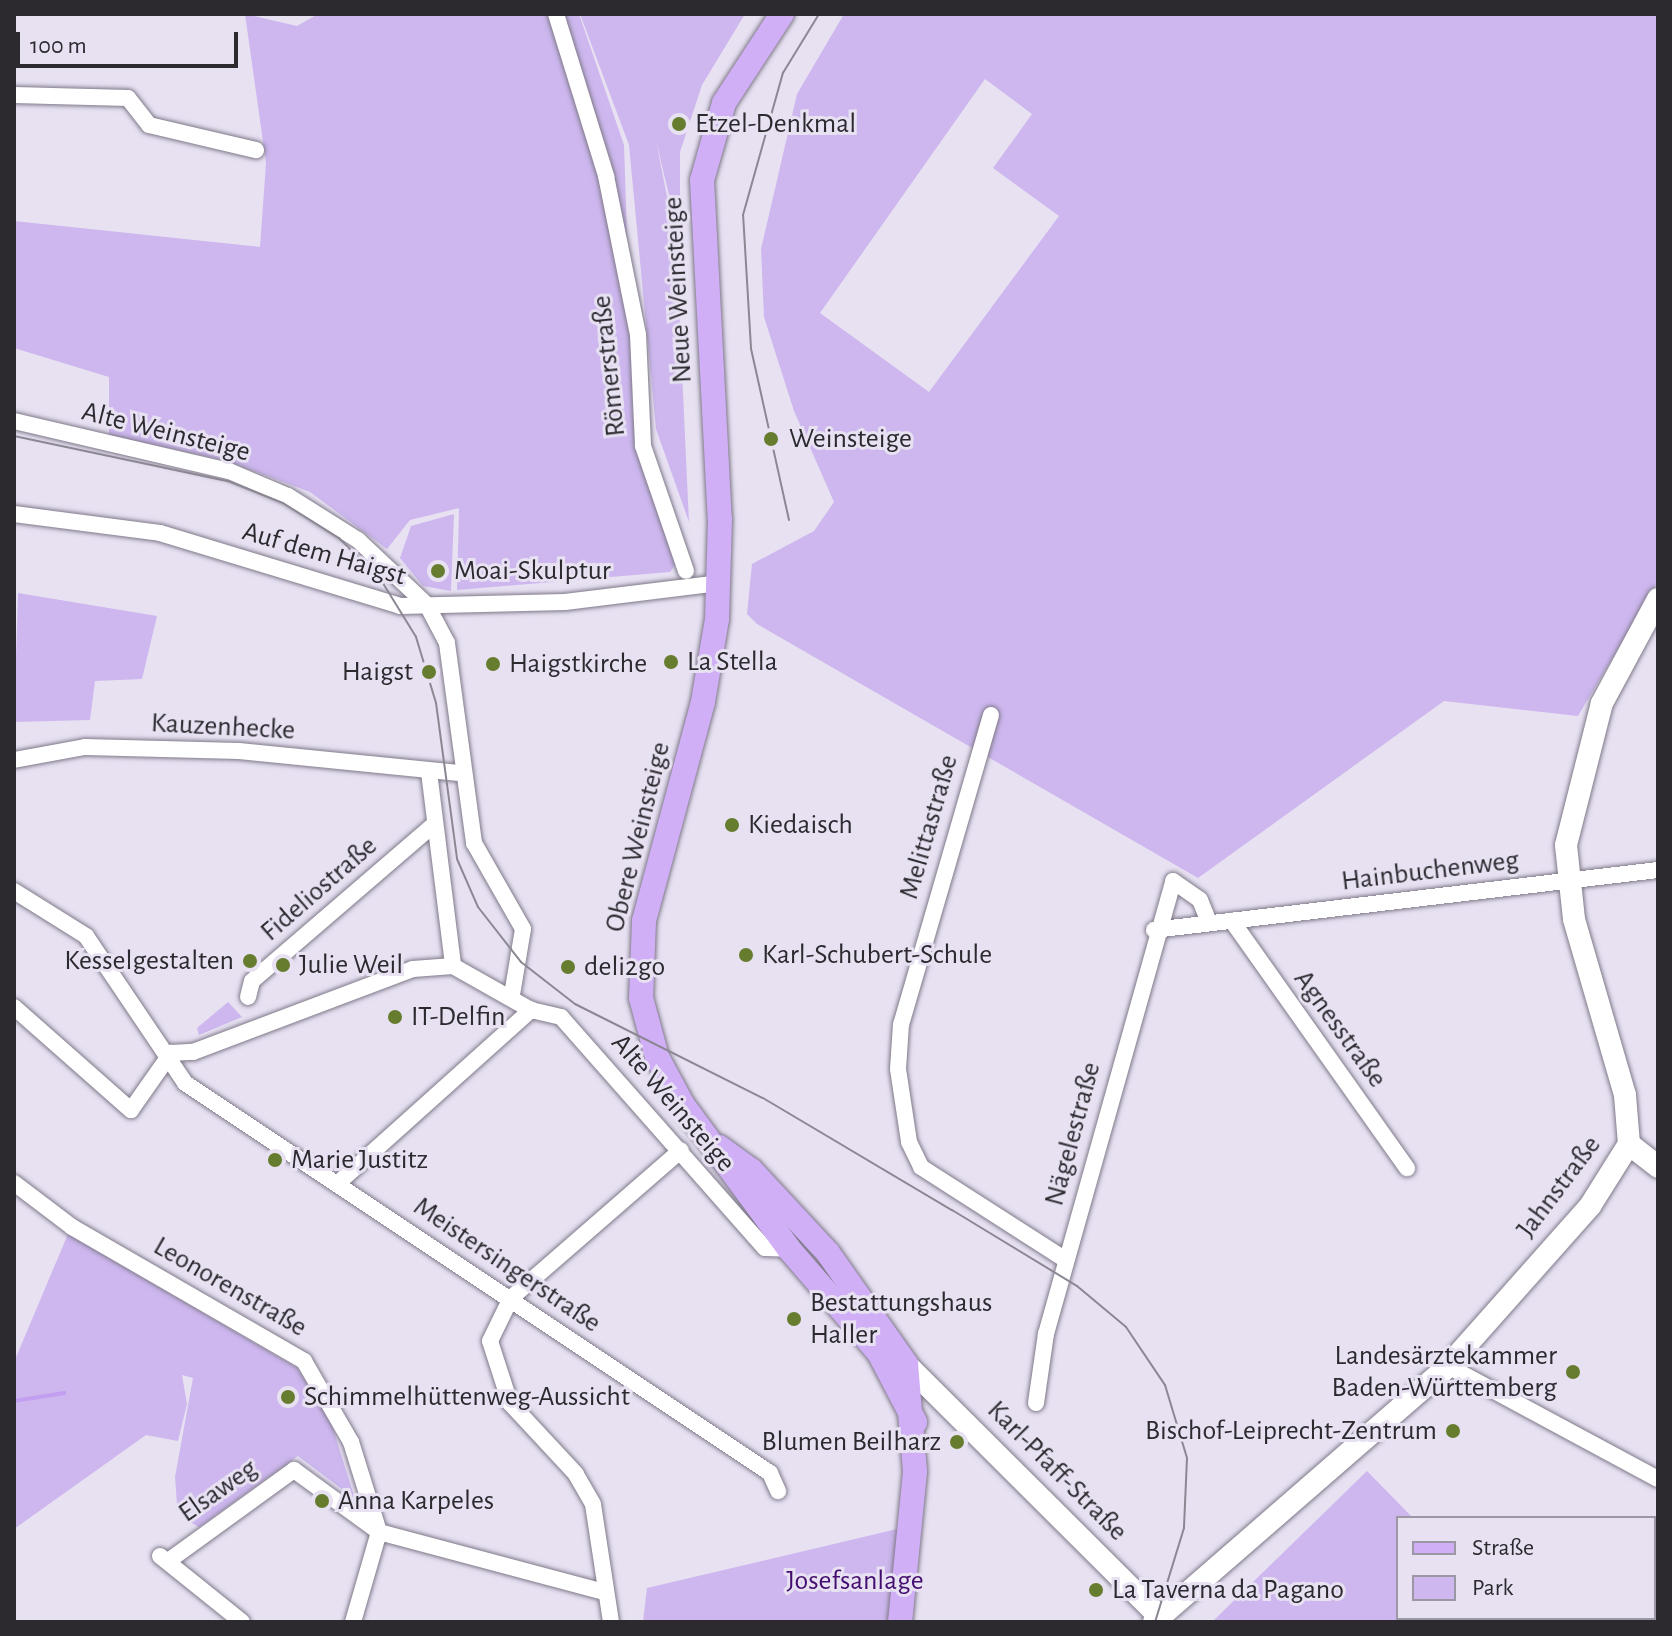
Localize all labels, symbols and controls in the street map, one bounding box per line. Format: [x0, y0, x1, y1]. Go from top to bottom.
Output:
scale bar [20, 16, 242, 66]
text: 100 m [30, 34, 87, 58]
place label: Etzel-Denkmal [695, 107, 856, 141]
marker: Etzel-Denkmal [670, 115, 688, 133]
street label: Neue Weinsteige [656, 196, 700, 384]
street label: Römerstraße [585, 294, 633, 438]
street label: Alte Weinsteige [78, 395, 254, 469]
place label: Weinsteige [789, 422, 912, 456]
marker: Weinsteige [760, 428, 782, 450]
street label: Auf dem Haigst [238, 515, 410, 593]
place label: Moai-Skulptur [454, 554, 611, 588]
marker: Moai-Skulptur [429, 562, 447, 580]
place label: La Stella [687, 645, 778, 679]
place label: Haigstkirche [509, 647, 647, 681]
marker: La Stella [662, 653, 680, 671]
place label: Haigst [342, 655, 413, 689]
marker: Haigstkirche [484, 655, 502, 673]
marker: Haigst [420, 663, 438, 681]
street label: Kauzenhecke [150, 706, 296, 748]
street label: Obere Weinsteige [598, 738, 678, 936]
street label: Melittastraße [892, 751, 966, 903]
place label: Kiedaisch [748, 808, 853, 842]
marker: Kiedaisch [723, 816, 741, 834]
street label: Fideliostraße [254, 829, 384, 949]
street label: Hainbuchenweg [1339, 843, 1521, 899]
place label: Karl-Schubert-Schule [762, 938, 992, 972]
place label: Kesselgestalten [64, 944, 234, 978]
marker: Karl-Schubert-Schule [737, 946, 755, 964]
place label: Julie Weil [299, 948, 403, 982]
place label: deli2go [584, 950, 665, 984]
marker: Kesselgestalten [241, 952, 259, 970]
marker: Julie Weil [274, 956, 292, 974]
marker: deli2go [559, 958, 577, 976]
street label: Agnesstraße [1286, 964, 1394, 1094]
place label: IT-Delfin [411, 1000, 506, 1034]
marker: IT-Delfin [386, 1008, 404, 1026]
street label: Alte Weinsteige [604, 1027, 742, 1179]
street label: Nägelestraße [1038, 1059, 1108, 1209]
street label: Jahnstraße [1510, 1129, 1608, 1245]
place label: Marie Justitz [291, 1143, 428, 1177]
marker: Marie Justitz [266, 1151, 284, 1169]
street label: Meistersingerstraße [407, 1190, 607, 1340]
street label: Leonorenstraße [147, 1230, 313, 1344]
place label: Bestattungshaus Haller [810, 1286, 992, 1352]
marker: Bestattungshaus Haller [785, 1310, 803, 1328]
place label: Landesärztekammer Baden-Württemberg [1331, 1339, 1557, 1405]
marker: Landesärztekammer Baden-Württemberg [1564, 1363, 1582, 1381]
place label: Schimmelhüttenweg-Aussicht [304, 1380, 630, 1414]
marker: Schimmelhüttenweg-Aussicht [279, 1388, 297, 1406]
street label: Karl-Pfaff-Straße [980, 1394, 1134, 1548]
place label: Bischof-Leiprecht-Zentrum [1145, 1414, 1437, 1448]
marker: Bischof-Leiprecht-Zentrum [1444, 1422, 1462, 1440]
place label: Blumen Beilharz [762, 1425, 941, 1459]
marker: Blumen Beilharz [948, 1433, 966, 1451]
street label: Elsaweg [172, 1452, 264, 1530]
place label: Anna Karpeles [338, 1484, 494, 1518]
marker: Anna Karpeles [313, 1492, 331, 1510]
legend [1396, 1516, 1656, 1620]
text: Straße [1472, 1536, 1534, 1560]
park label: Josefsanlage [786, 1564, 924, 1598]
place label: La Taverna da Pagano [1112, 1573, 1344, 1607]
text: Park [1472, 1576, 1513, 1600]
marker: La Taverna da Pagano [1087, 1581, 1105, 1599]

